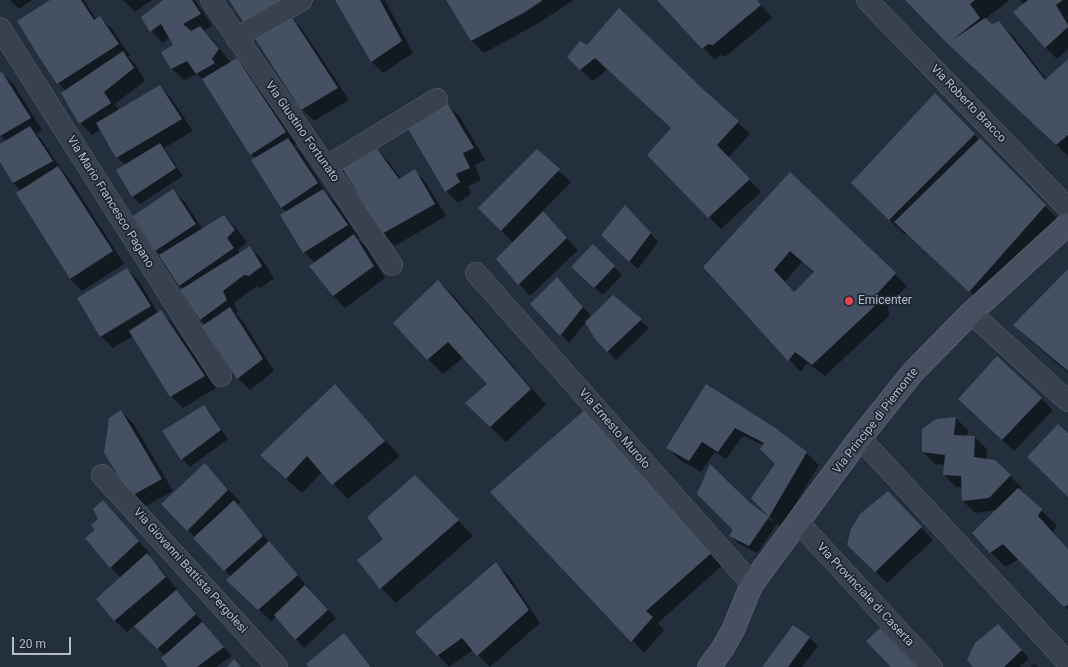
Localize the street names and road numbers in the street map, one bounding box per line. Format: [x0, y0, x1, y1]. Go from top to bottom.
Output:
street label: Via Roberto Bracco [927, 62, 1009, 146]
street label: Via Giustino Fortunato [262, 79, 342, 185]
street label: Via Mario Francesco Pagano [63, 133, 157, 271]
street label: Via Principe di Piemonte [830, 365, 922, 477]
street label: Via Ernesto Murolo [575, 386, 653, 472]
street label: Via Giovanni Battista Pergolesi [130, 505, 250, 637]
street label: Via Provinciale di Caserta [813, 540, 917, 650]

